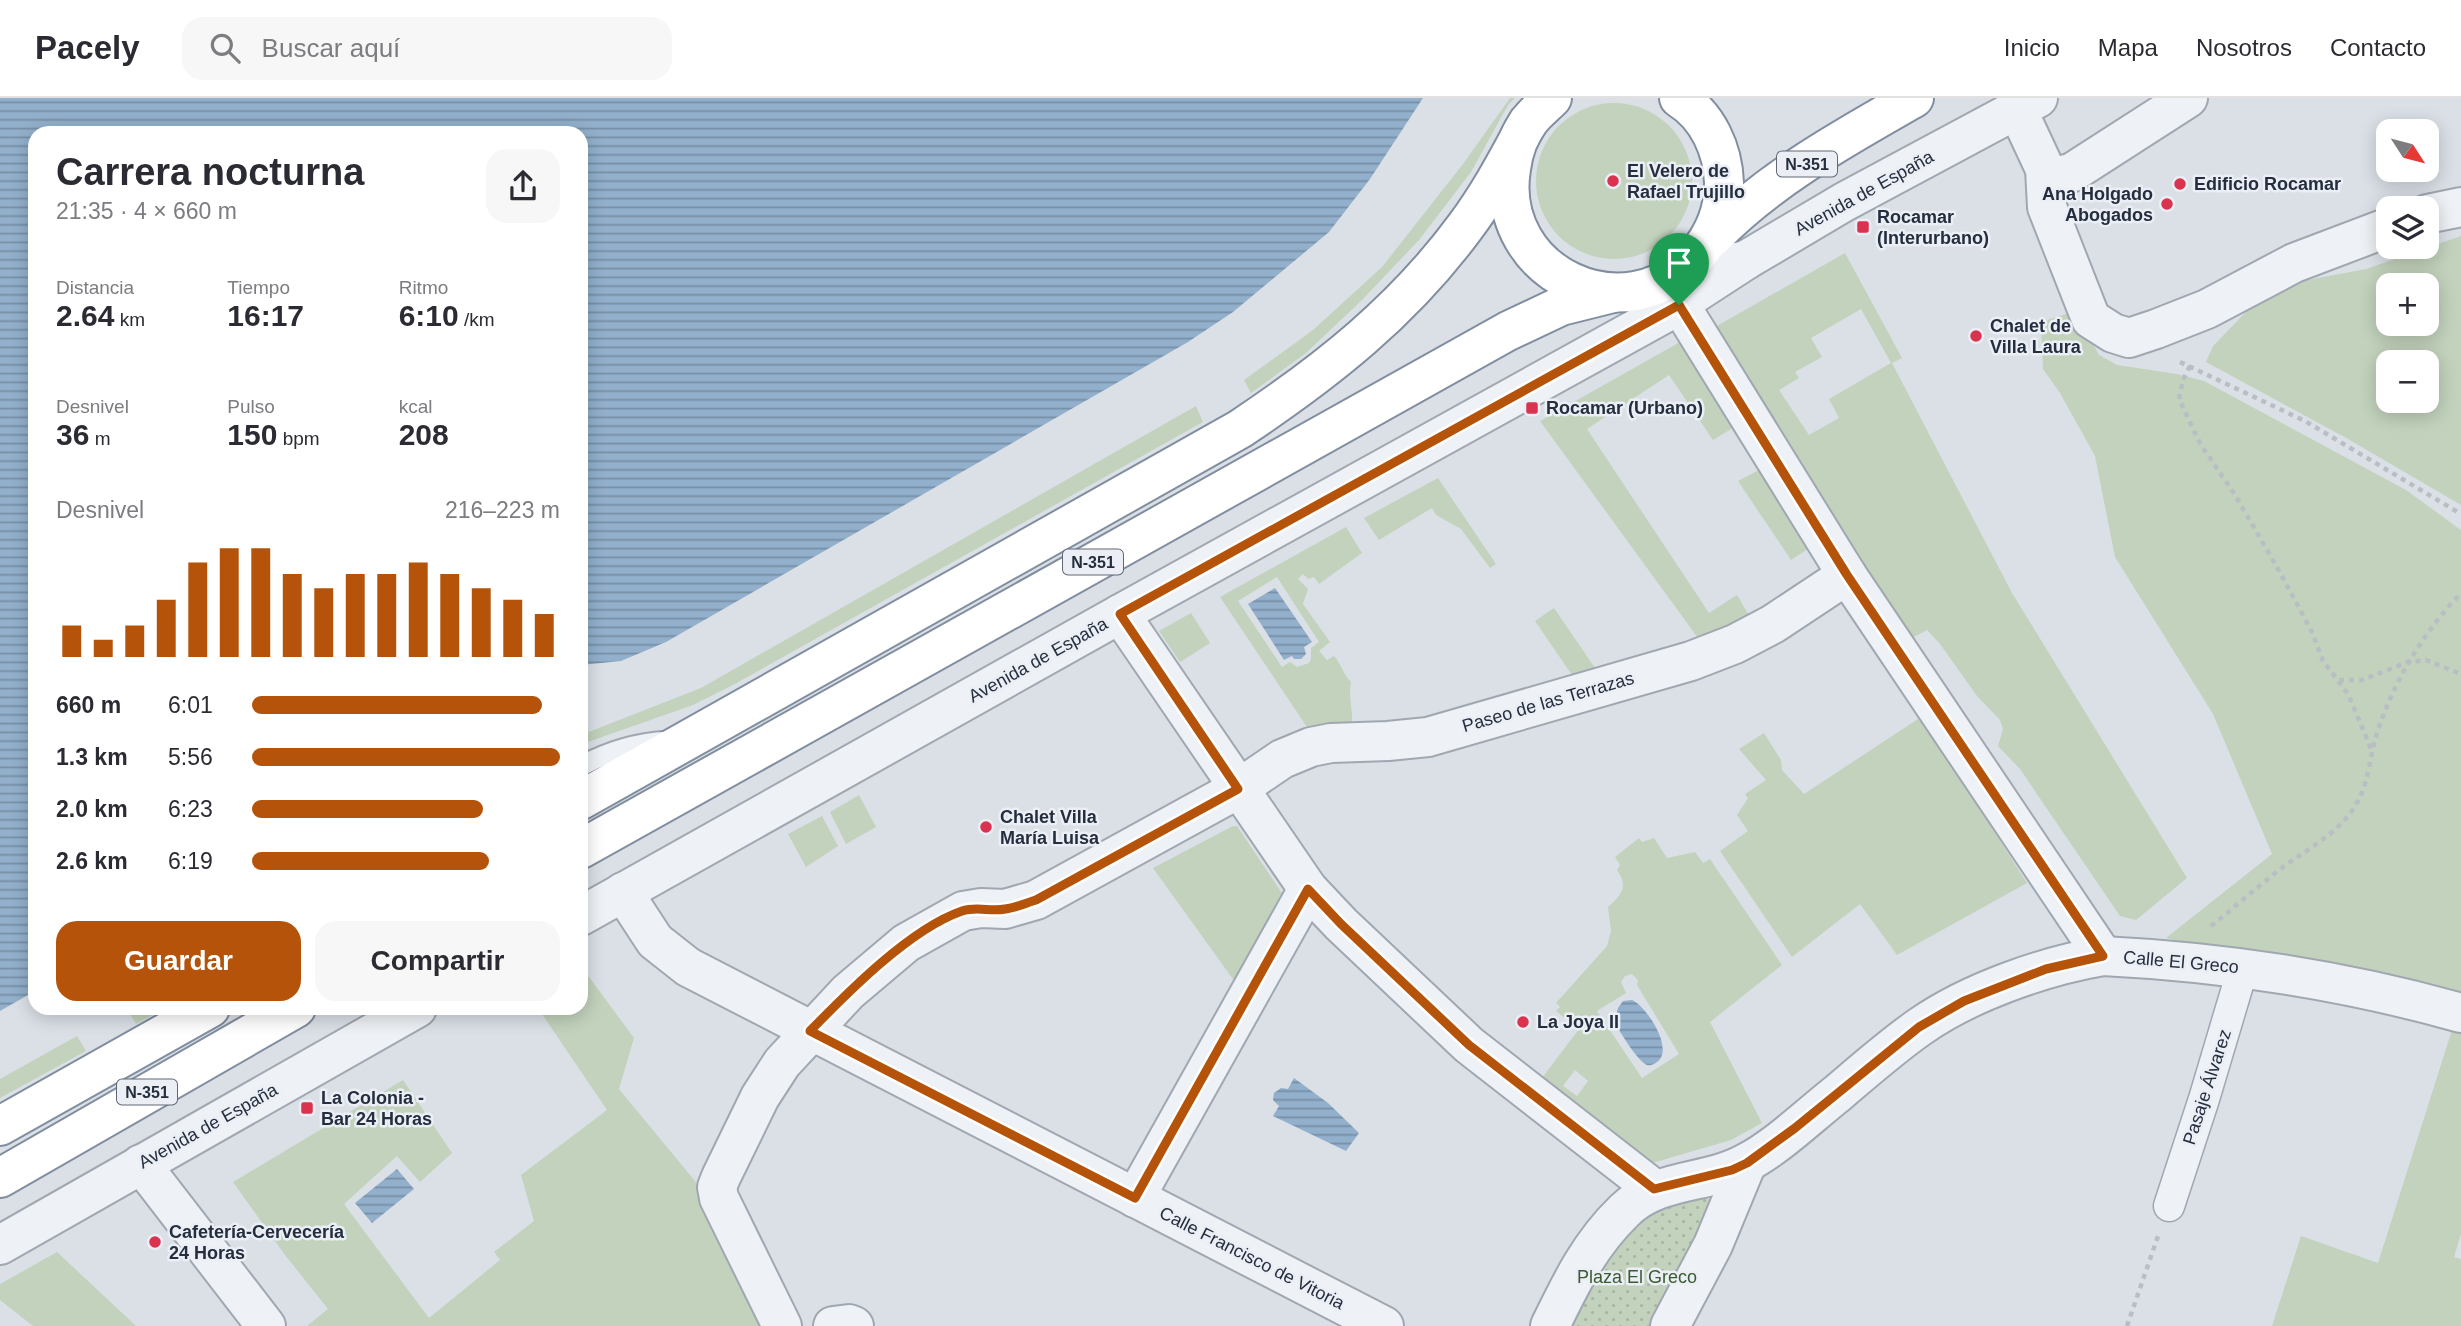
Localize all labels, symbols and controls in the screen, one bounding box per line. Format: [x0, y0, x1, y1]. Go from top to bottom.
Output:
search box [182, 17, 672, 80]
text: Pacely [35, 29, 140, 66]
icon: search [206, 29, 244, 67]
text: Buscar aquí [262, 33, 400, 63]
text: Inicio [2004, 34, 2060, 61]
text: Mapa [2098, 34, 2158, 61]
text: Nosotros [2196, 34, 2292, 61]
text: Contacto [2330, 34, 2426, 61]
north arrow [2376, 119, 2440, 182]
map controls [2376, 119, 2439, 413]
street label: Avenida de España [1791, 146, 1938, 240]
button: share [486, 149, 560, 223]
text: Carrera nocturna [56, 151, 364, 193]
road number: N-351 [1777, 152, 1837, 176]
place label: El Velero de Rafael Trujillo [1627, 161, 1745, 202]
marker: El Velero de Rafael Trujillo [1605, 173, 1621, 189]
place label: Edificio Rocamar [2194, 174, 2341, 194]
marker: Edificio Rocamar [2172, 176, 2188, 192]
place label: Ana Holgado Abogados [2042, 184, 2153, 225]
marker: Ana Holgado Abogados [2159, 196, 2175, 212]
button: layers [2376, 196, 2439, 259]
text: 21:35 · 4 × 660 m [56, 198, 237, 224]
place label: Rocamar (Interurbano) [1877, 207, 1989, 248]
marker: Rocamar (Interurbano) [1855, 219, 1871, 235]
pin [1649, 233, 1709, 305]
icon: arrive [1660, 244, 1698, 282]
button: + [2376, 273, 2439, 336]
text: Distancia [56, 277, 134, 298]
text: Tiempo [227, 277, 290, 298]
text: Ritmo [399, 277, 448, 298]
text: 2.64 [56, 299, 114, 332]
text: 16:17 [227, 299, 304, 332]
text: 6:10 [399, 299, 459, 332]
text: km [114, 309, 145, 330]
text: /km [459, 309, 495, 330]
place label: Chalet de Villa Laura [1990, 316, 2082, 357]
marker: Chalet de Villa Laura [1968, 328, 1984, 344]
button: − [2376, 350, 2439, 413]
text: Desnivel [56, 396, 129, 417]
text: Pulso [227, 396, 275, 417]
text: kcal [399, 396, 432, 417]
place label: Rocamar (Urbano) [1546, 398, 1703, 418]
marker: Rocamar (Urbano) [1524, 400, 1540, 416]
text: 36 [56, 418, 89, 451]
text: 150 [227, 418, 277, 451]
text: 208 [399, 418, 449, 451]
text: m [89, 428, 110, 449]
text: bpm [277, 428, 320, 449]
text: Desnivel [56, 497, 144, 523]
text: 216–223 m [445, 497, 560, 523]
road number: N-351 [1063, 550, 1123, 575]
street label: Avenida de España [965, 613, 1112, 707]
street label: Paseo de las Terrazas [1460, 668, 1636, 736]
text: 660 m [56, 692, 121, 718]
text: 6:01 [168, 692, 213, 718]
text: 1.3 km [56, 744, 128, 770]
text: 5:56 [168, 744, 213, 770]
text: 2.0 km [56, 796, 128, 822]
text: 6:23 [168, 796, 213, 822]
place label: Chalet Villa María Luisa [1000, 807, 1100, 848]
marker: Chalet Villa María Luisa [978, 819, 994, 835]
text: 2.6 km [56, 848, 128, 874]
text: 6:19 [168, 848, 213, 874]
button: Guardar [56, 921, 301, 1001]
button: Compartir [315, 921, 560, 1001]
street label: Calle El Greco [2122, 947, 2240, 977]
place label: La Joya II [1537, 1012, 1619, 1032]
marker: La Joya II [1515, 1014, 1531, 1030]
street label: Pasaje Álvarez [2179, 1027, 2235, 1147]
street label: Avenida de España [135, 1079, 282, 1173]
road number: N-351 [117, 1080, 177, 1104]
place label: La Colonia - Bar 24 Horas [321, 1088, 432, 1129]
marker: La Colonia - Bar 24 Horas [299, 1100, 315, 1116]
street label: Calle Francisco de Vitoria [1156, 1203, 1349, 1314]
place label: Cafetería-Cervecería 24 Horas [169, 1222, 345, 1263]
marker: Cafetería-Cervecería 24 Horas [147, 1234, 163, 1250]
park label: Plaza El Greco [1577, 1267, 1697, 1287]

